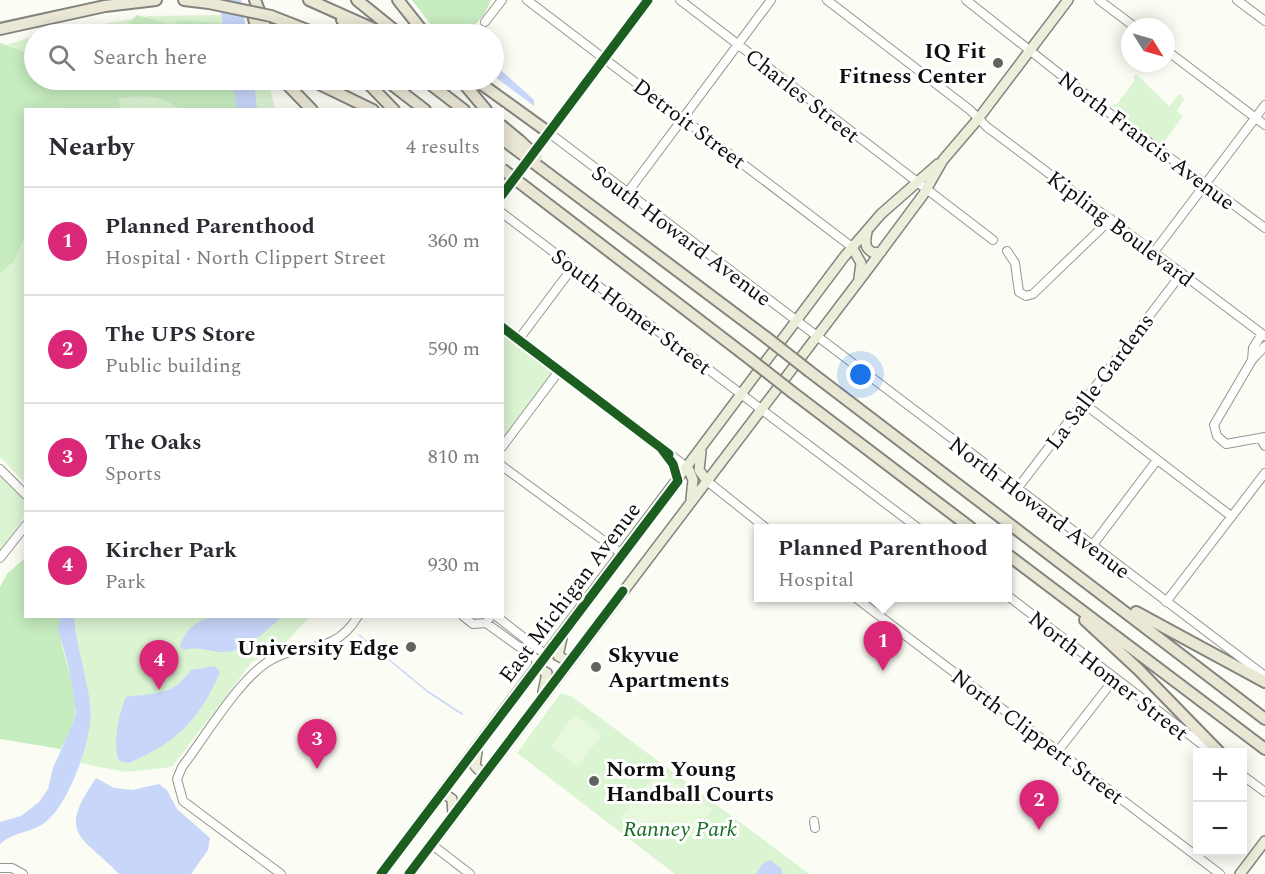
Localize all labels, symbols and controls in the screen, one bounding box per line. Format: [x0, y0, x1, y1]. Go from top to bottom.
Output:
north arrow [1121, 18, 1175, 72]
search box [24, 24, 504, 90]
place label: IQ Fit Fitness Center [839, 35, 987, 93]
icon: search [45, 41, 78, 74]
text: Search here [93, 41, 207, 74]
street label: Charles Street [738, 41, 867, 152]
marker: IQ Fit Fitness Center [991, 56, 1005, 70]
street label: North Francis Avenue [1050, 63, 1242, 219]
street label: Detroit Street [626, 71, 753, 178]
text: Nearby [48, 127, 134, 167]
text: 4 results [406, 132, 480, 162]
street label: South Howard Avenue [584, 157, 778, 315]
street label: Kipling Boulevard [1040, 163, 1201, 296]
text: Planned Parenthood [105, 210, 315, 243]
text: 1 [62, 226, 73, 256]
text: 360 m [428, 226, 480, 256]
street label: South Homer Street [544, 241, 719, 384]
text: Hospital · North Clippert Street [105, 243, 386, 273]
street label: La Salle Gardens [1038, 307, 1163, 457]
text: The UPS Store [105, 318, 255, 351]
text: 2 [62, 334, 73, 364]
text: 590 m [428, 334, 480, 364]
text: Public building [105, 351, 241, 381]
your location [846, 360, 875, 389]
text: The Oaks [105, 426, 202, 459]
street label: North Howard Avenue [941, 429, 1137, 588]
text: 3 [62, 442, 73, 472]
text: 810 m [428, 442, 480, 472]
text: Sports [105, 459, 162, 489]
street label: East Michigan Avenue [491, 495, 649, 690]
popup [754, 524, 1012, 602]
text: Planned Parenthood [778, 532, 988, 565]
text: Kircher Park [105, 534, 237, 567]
text: 4 [62, 550, 73, 580]
text: 930 m [428, 550, 480, 580]
text: Hospital [778, 565, 854, 595]
text: Park [105, 567, 146, 597]
street label: North Homer Street [1021, 603, 1195, 749]
pin: 1 [864, 622, 902, 671]
place label: University Edge [237, 632, 399, 665]
place label: Skyvue Apartments [608, 639, 730, 697]
pin: 4 [140, 640, 178, 690]
marker: University Edge [404, 640, 418, 654]
marker: Skyvue Apartments [589, 660, 603, 674]
street label: North Clippert Street [944, 661, 1131, 813]
pin: 3 [298, 720, 336, 769]
map controls [1193, 748, 1247, 856]
button: + [1193, 748, 1247, 802]
place label: Norm Young Handball Courts [606, 753, 774, 811]
marker: Norm Young Handball Courts [587, 774, 601, 788]
pin: 2 [1020, 780, 1058, 830]
button: − [1193, 802, 1247, 856]
park label: Ranney Park [623, 813, 737, 846]

